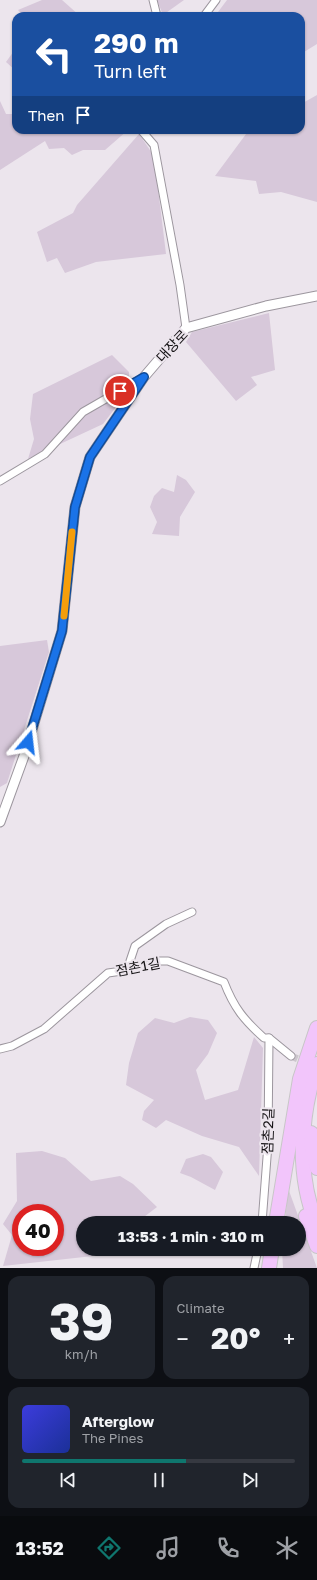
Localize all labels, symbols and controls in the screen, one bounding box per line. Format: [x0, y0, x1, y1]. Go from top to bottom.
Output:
text: 290 m [94, 26, 179, 59]
icon: left [28, 28, 80, 80]
text: Turn left [94, 60, 167, 82]
icon: arrive [72, 104, 94, 126]
text: Then [28, 106, 64, 124]
street label: 대장로 [152, 326, 191, 366]
pin [103, 374, 137, 408]
icon: arrive [109, 380, 131, 402]
position arrow [7, 721, 49, 763]
street label: 점촌1길 [114, 954, 162, 979]
street label: 점촌2길 [258, 1107, 277, 1155]
speed limit sign: 40 [12, 1204, 64, 1256]
text: 13:53 · 1 min · 310 m [118, 1227, 264, 1245]
text: 39 [49, 1289, 114, 1351]
text: Climate [177, 1300, 224, 1316]
text: 20° [211, 1320, 261, 1356]
text: − [177, 1325, 189, 1352]
text: + [283, 1325, 295, 1352]
text: km/h [65, 1346, 98, 1362]
text: Afterglow [82, 1412, 154, 1430]
text: The Pines [82, 1430, 143, 1446]
icon: previous [57, 1469, 79, 1491]
icon: pause [148, 1469, 170, 1491]
icon: next [239, 1469, 261, 1491]
icon: directions [95, 1534, 123, 1562]
icon: music [154, 1534, 182, 1562]
icon: phone [214, 1534, 242, 1562]
icon: climate [273, 1534, 301, 1562]
text: 13:52 [16, 1537, 64, 1559]

